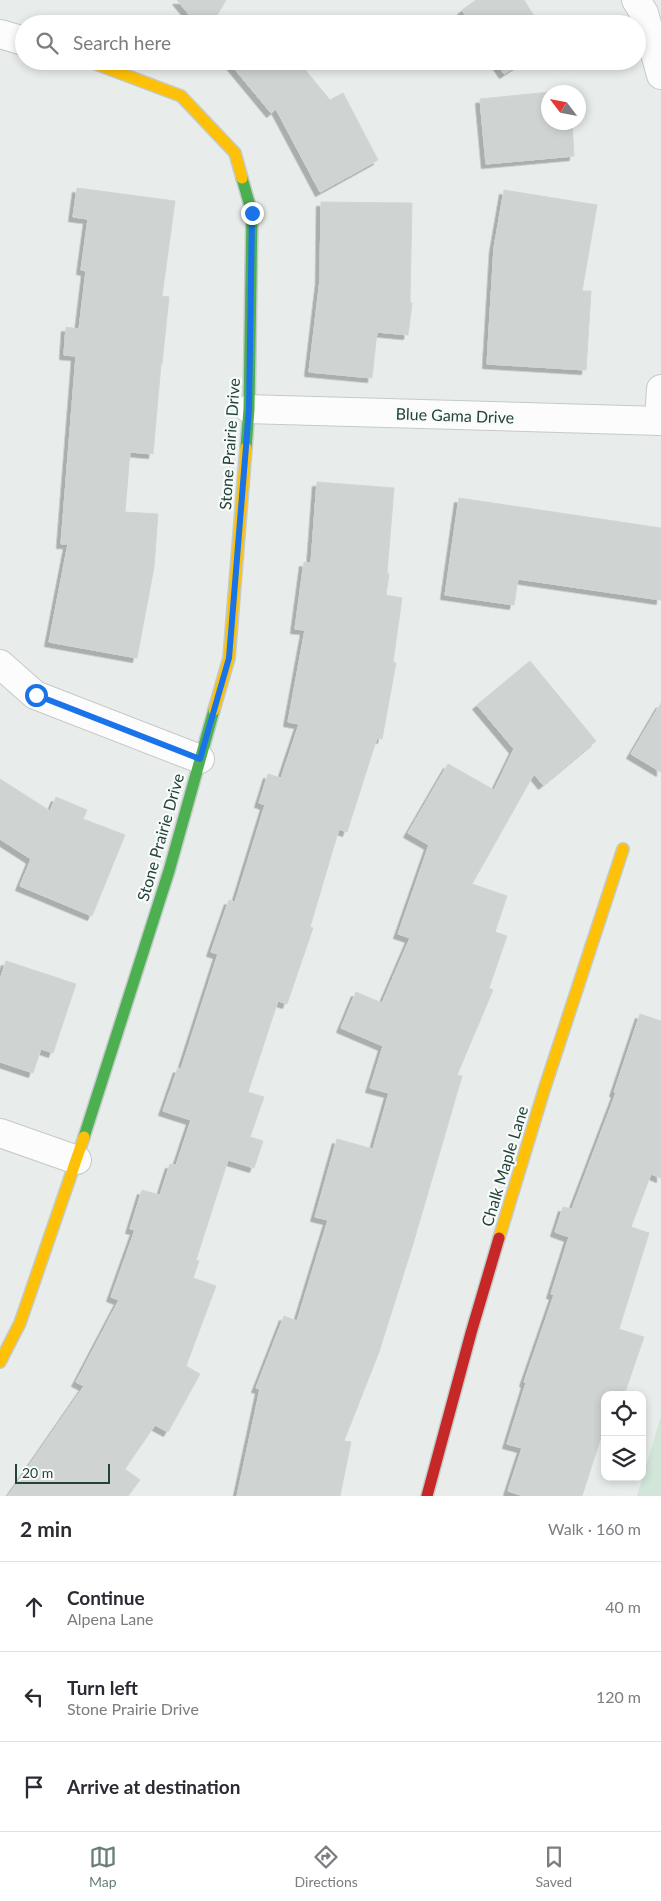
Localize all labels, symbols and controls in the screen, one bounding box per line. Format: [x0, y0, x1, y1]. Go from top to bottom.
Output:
search box [15, 15, 646, 70]
icon: search [33, 29, 61, 57]
text: Search here [73, 31, 171, 54]
north arrow [541, 85, 586, 130]
route end [241, 202, 264, 225]
street label: Stone Prairie Drive [215, 378, 243, 510]
street label: Blue Gama Drive [396, 403, 514, 427]
route start [25, 684, 48, 707]
street label: Stone Prairie Drive [133, 771, 187, 903]
street label: Chalk Maple Lane [477, 1103, 531, 1229]
map controls [601, 1391, 646, 1481]
button: locate [601, 1391, 646, 1436]
button: layers [601, 1436, 646, 1481]
scale bar [15, 1461, 110, 1484]
text: 20 m [22, 1464, 53, 1481]
text: 2 min [20, 1516, 72, 1541]
text: Walk · 160 m [548, 1519, 641, 1538]
text: Continue [67, 1586, 145, 1609]
icon: ahead [20, 1593, 48, 1621]
text: 40 m [605, 1597, 641, 1616]
text: Alpena Lane [67, 1609, 154, 1628]
text: Turn left [67, 1676, 138, 1699]
icon: left [20, 1683, 48, 1711]
text: 120 m [596, 1687, 641, 1706]
text: Stone Prairie Drive [67, 1699, 199, 1718]
icon: arrive [20, 1773, 48, 1801]
text: Arrive at destination [67, 1775, 240, 1798]
tab: Map [89, 1843, 117, 1890]
tab: Directions [295, 1843, 358, 1890]
tab: Saved [536, 1843, 572, 1890]

